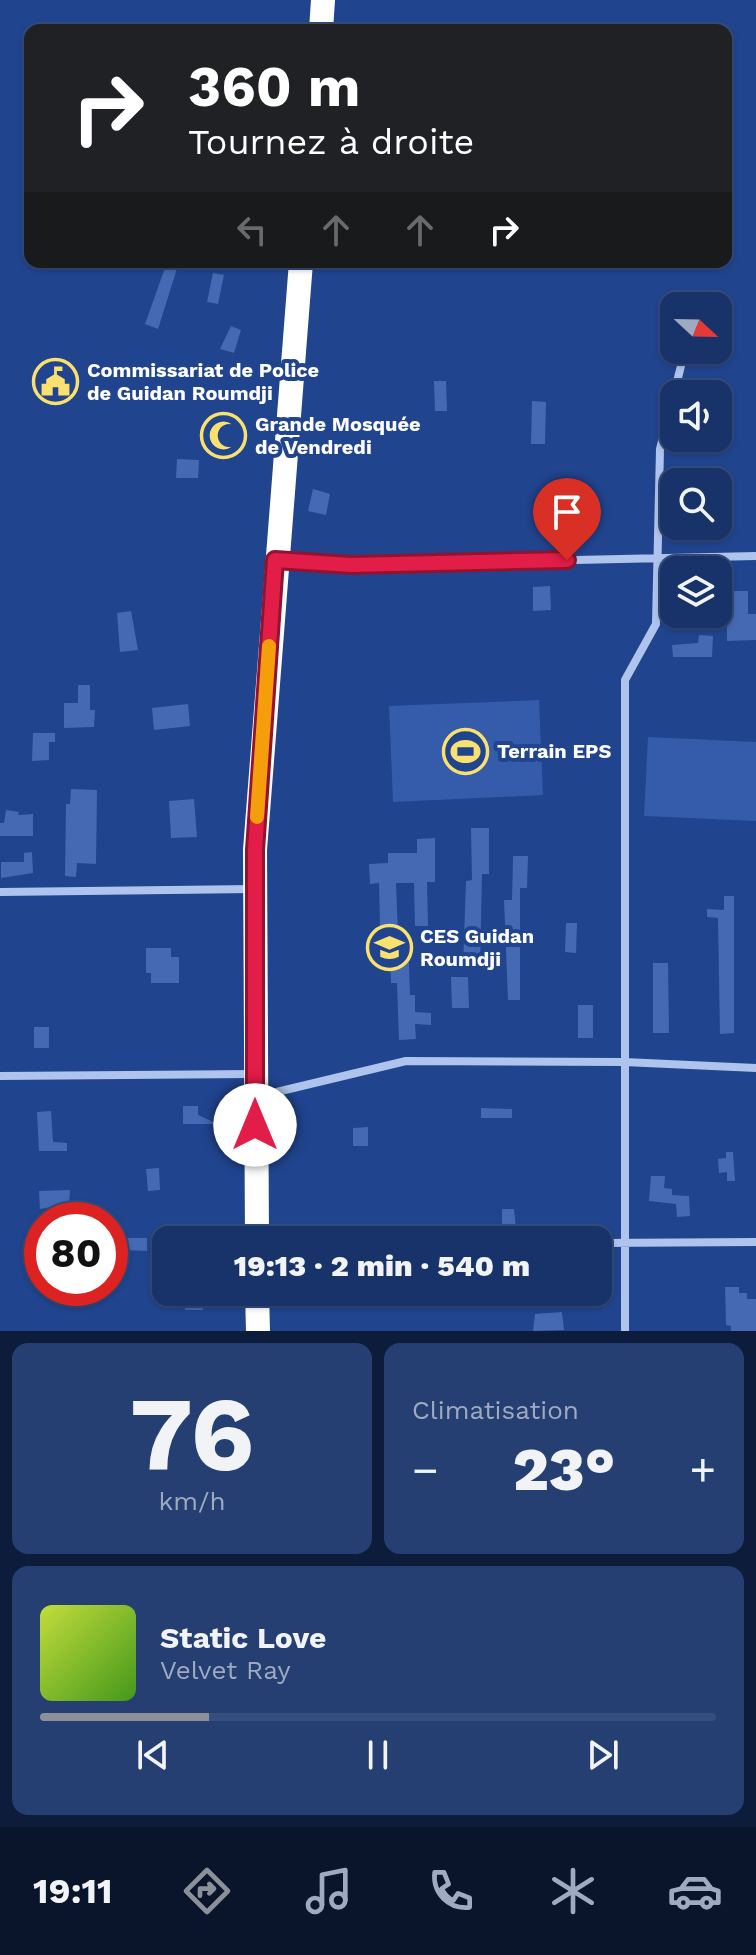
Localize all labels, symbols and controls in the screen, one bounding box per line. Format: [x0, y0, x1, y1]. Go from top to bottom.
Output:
text: 360 m [188, 54, 360, 120]
icon: right [56, 56, 160, 160]
text: Tournez à droite [188, 121, 474, 163]
icon: left [230, 208, 274, 252]
icon: ahead [314, 208, 358, 252]
icon: ahead [398, 208, 442, 252]
icon: right [482, 208, 526, 252]
north arrow [660, 292, 732, 364]
map controls [660, 292, 732, 628]
public building icon: Commissariat de Police de Guidan Roumdji [32, 357, 80, 405]
place label: Commissariat de Police de Guidan Roumdji [87, 358, 319, 405]
button: sound [660, 380, 732, 452]
mosque icon: Grande Mosquée de Vendredi [200, 411, 248, 459]
place label: Grande Mosquée de Vendredi [255, 412, 421, 459]
button: search [660, 468, 732, 540]
pin [533, 478, 601, 560]
icon: arrive [545, 490, 589, 534]
button: layers [660, 556, 732, 628]
sports icon: Terrain EPS [442, 727, 490, 775]
place label: Terrain EPS [497, 739, 611, 763]
school or university icon: CES Guidan Roumdji [365, 923, 413, 971]
place label: CES Guidan Roumdji [420, 924, 534, 971]
position arrow [213, 1083, 297, 1167]
speed limit sign: 80 [24, 1202, 128, 1306]
text: 19:13 · 2 min · 540 m [234, 1248, 530, 1283]
text: 76 [130, 1373, 254, 1495]
text: Climatisation [412, 1395, 579, 1425]
text: 23° [513, 1434, 615, 1505]
text: − [412, 1444, 439, 1496]
text: + [689, 1444, 716, 1496]
text: km/h [159, 1486, 225, 1516]
text: Static Love [160, 1620, 326, 1655]
text: Velvet Ray [160, 1655, 291, 1685]
icon: previous [131, 1733, 175, 1777]
icon: pause [356, 1733, 400, 1777]
icon: next [581, 1733, 625, 1777]
icon: directions [179, 1863, 235, 1919]
icon: music [301, 1863, 357, 1919]
icon: phone [423, 1863, 479, 1919]
icon: climate [545, 1863, 601, 1919]
icon: car [667, 1863, 723, 1919]
text: 19:11 [33, 1870, 113, 1912]

